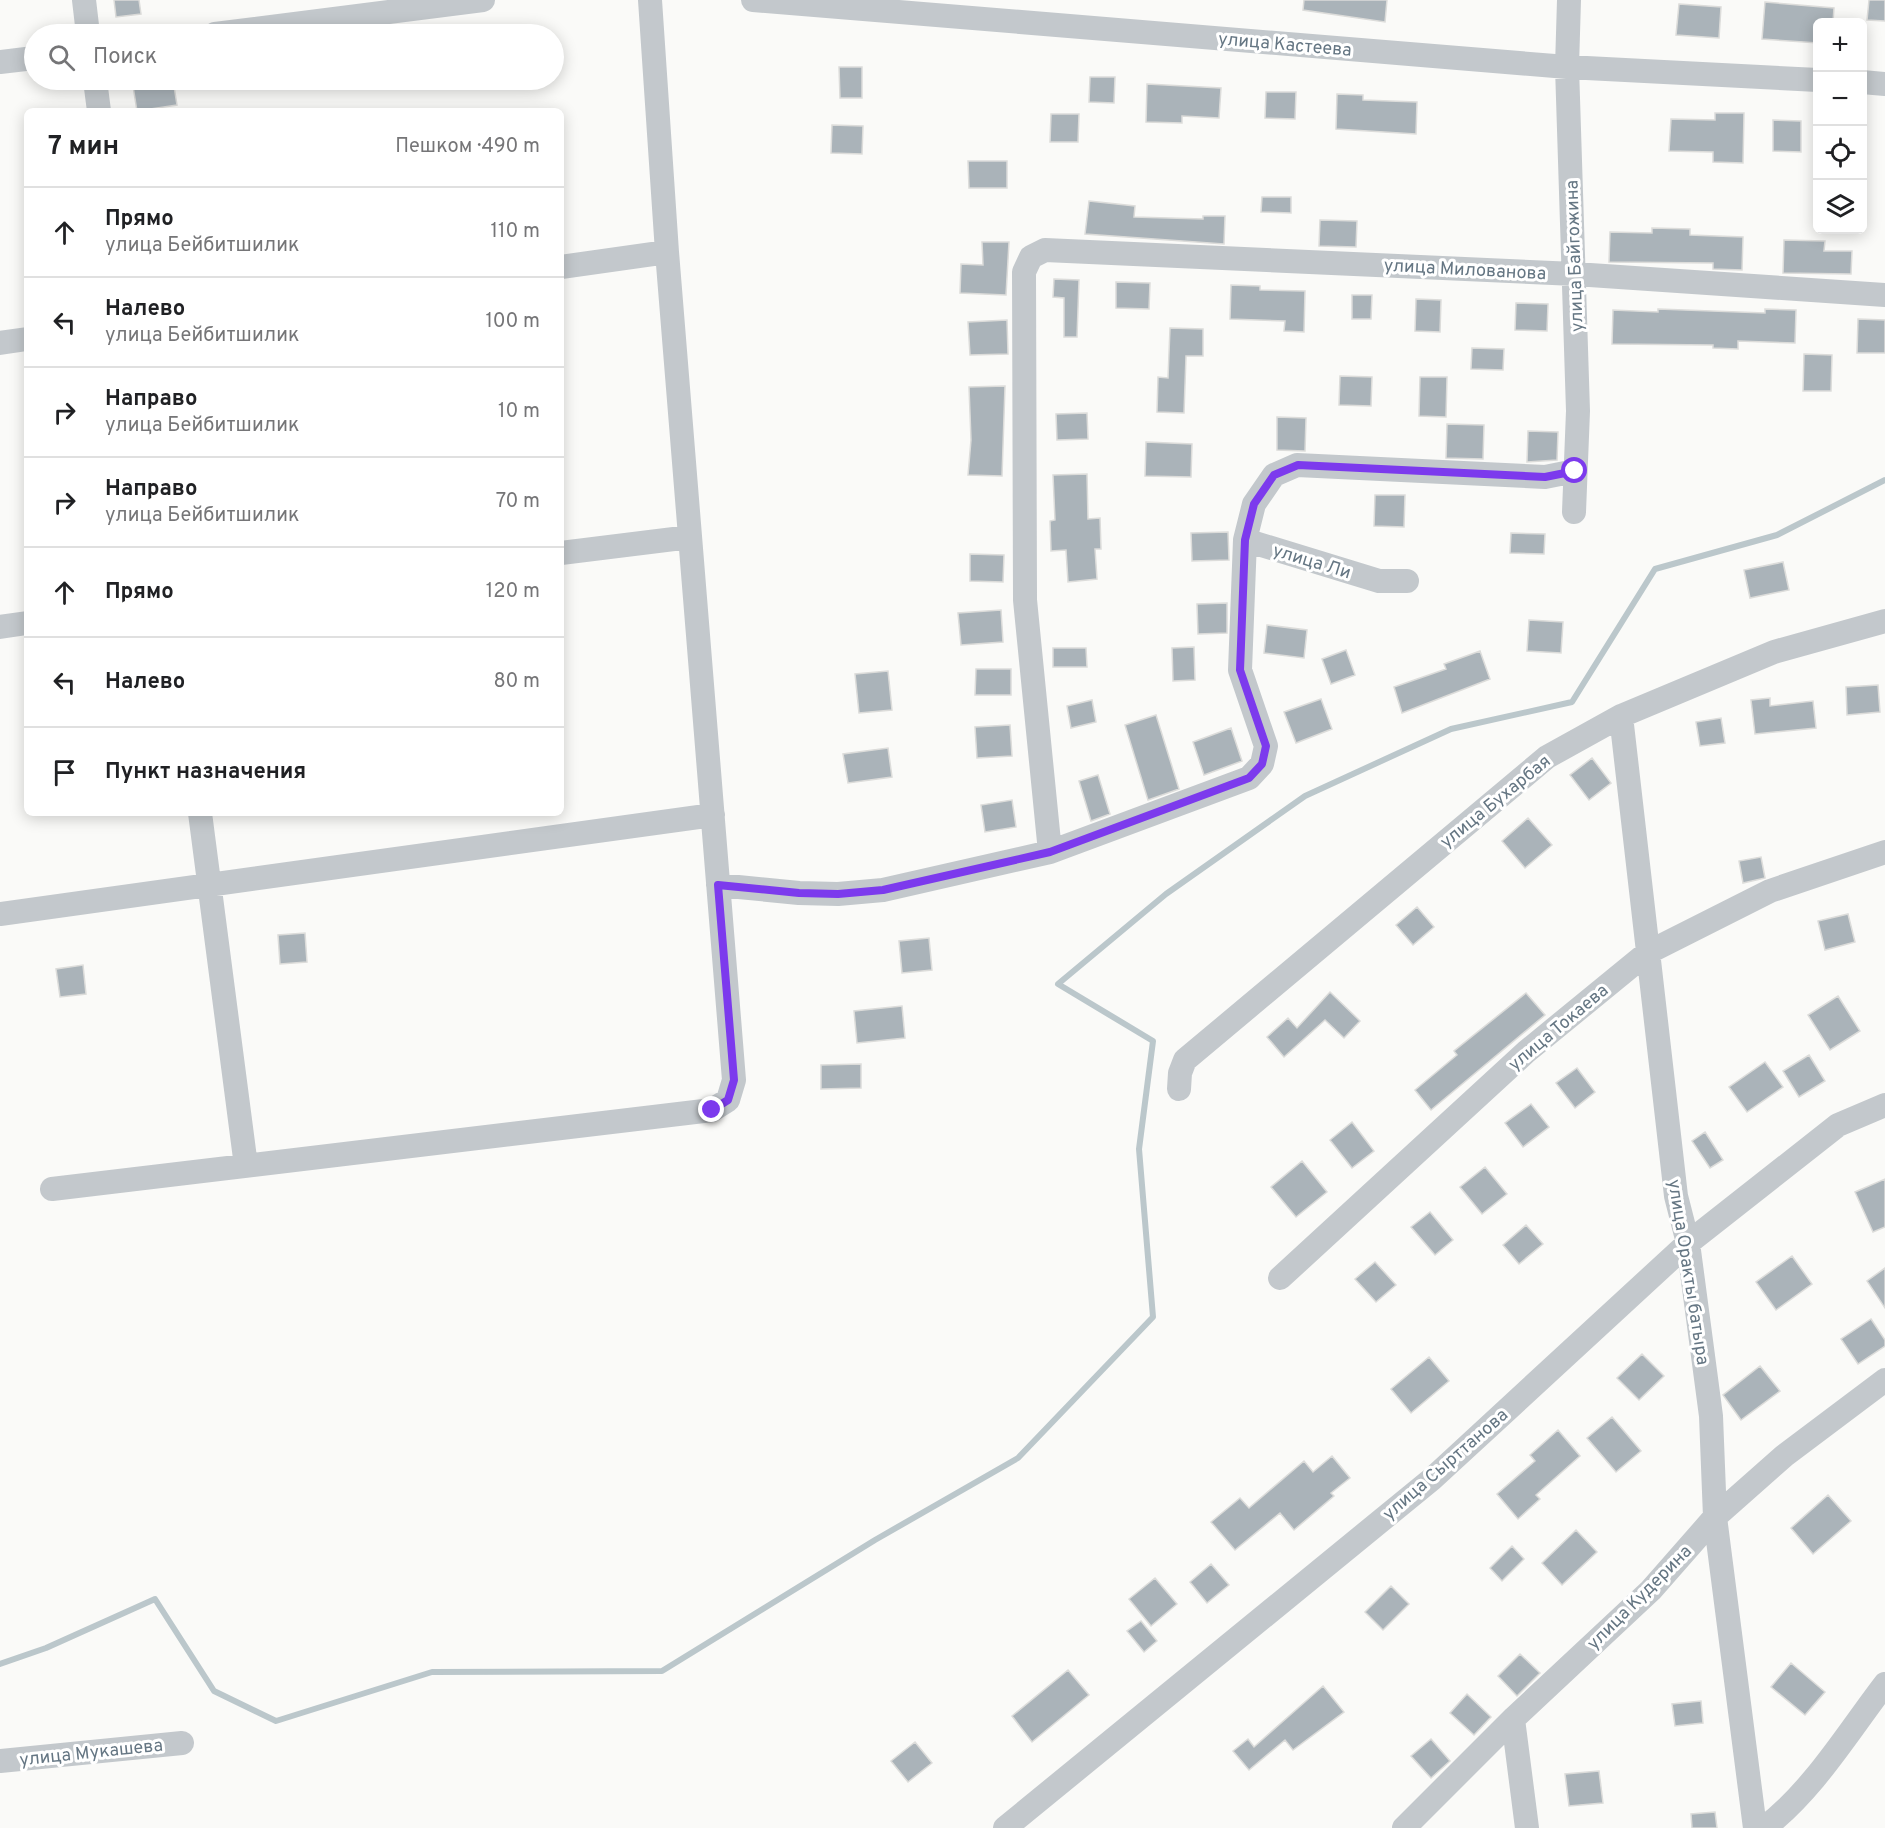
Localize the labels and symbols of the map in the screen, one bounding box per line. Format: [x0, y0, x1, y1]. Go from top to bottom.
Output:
street label: улица Кастеева [1217, 28, 1353, 63]
street label: улица Байгожина [1561, 180, 1590, 332]
street label: улица Милованова [1383, 255, 1547, 286]
route start [1561, 457, 1587, 483]
street label: улица Ли [1270, 540, 1353, 585]
street label: улица Бухарбая [1436, 750, 1556, 854]
street label: улица Токаева [1504, 980, 1614, 1077]
route end [698, 1096, 724, 1122]
street label: улица Оракты батыра [1661, 1178, 1714, 1367]
street label: улица Сырттанова [1378, 1404, 1514, 1526]
street label: улица Кудерина [1583, 1541, 1697, 1655]
street label: улица Мукашева [18, 1735, 164, 1772]

